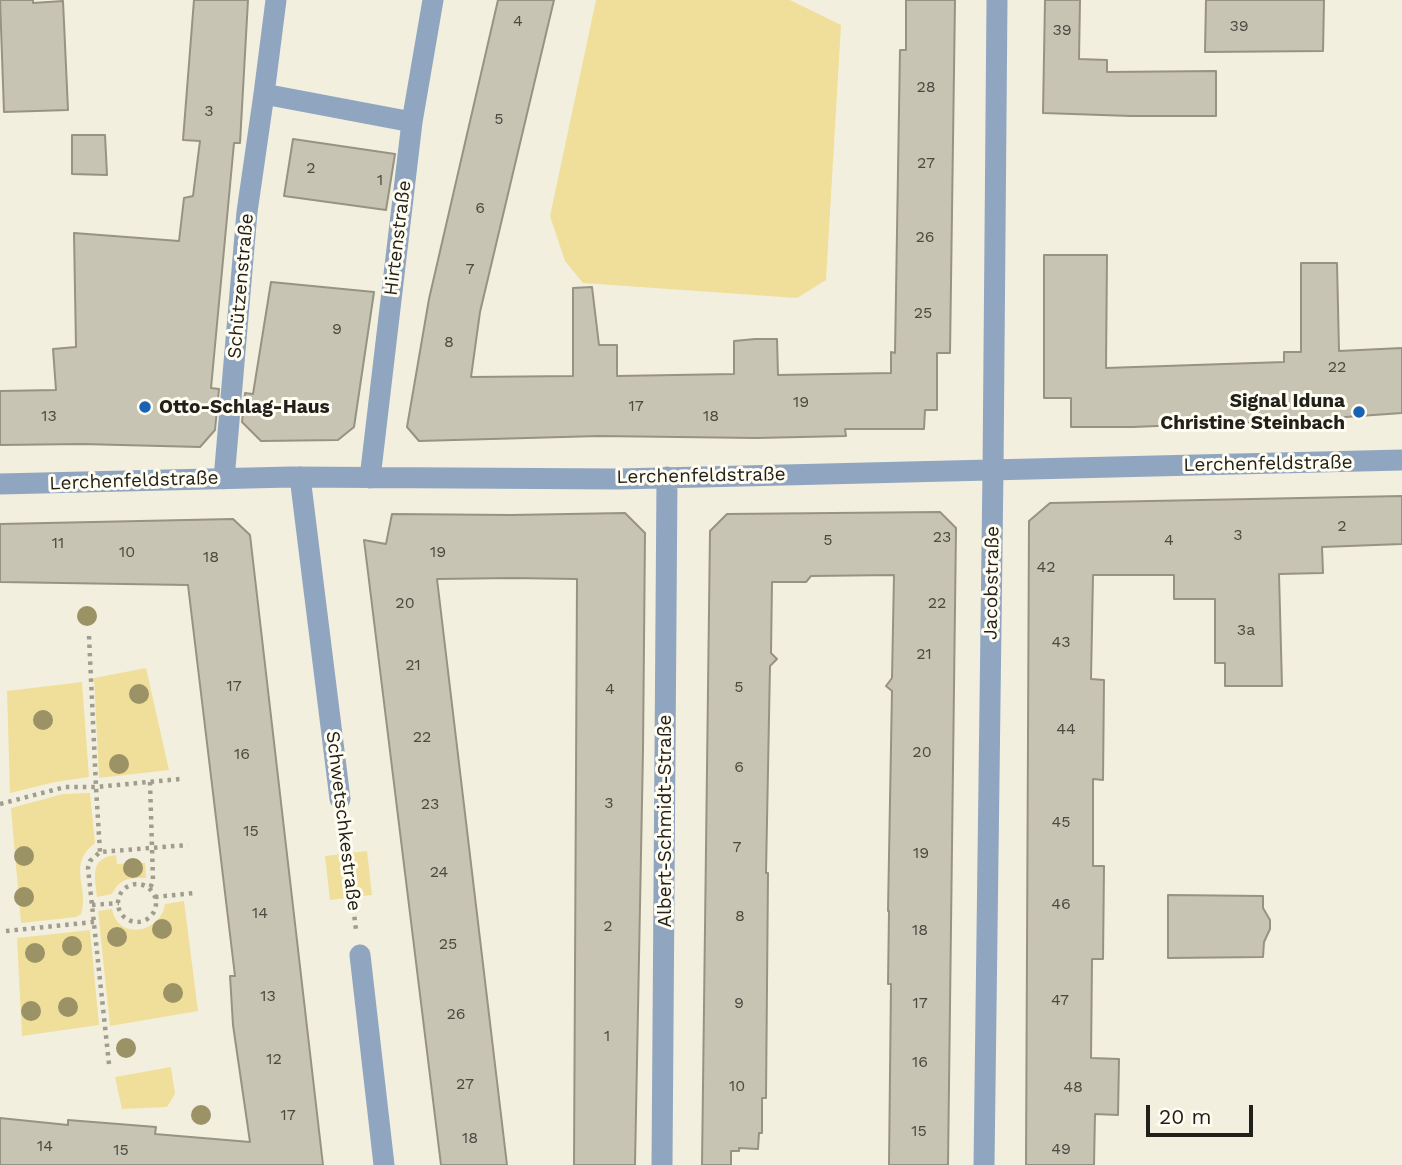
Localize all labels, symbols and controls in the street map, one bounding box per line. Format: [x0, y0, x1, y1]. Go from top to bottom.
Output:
house number: 4 [513, 11, 523, 31]
house number: 39 [1229, 16, 1249, 36]
house number: 39 [1052, 20, 1072, 40]
house number: 28 [916, 77, 936, 97]
house number: 3 [204, 101, 214, 121]
house number: 5 [494, 109, 504, 129]
house number: 27 [917, 153, 935, 173]
house number: 2 [306, 158, 316, 178]
house number: 1 [377, 170, 383, 190]
street label: Hirtenstraße [380, 179, 416, 297]
house number: 6 [475, 198, 485, 218]
street label: Schützenstraße [223, 212, 259, 360]
house number: 26 [915, 227, 935, 247]
house number: 7 [466, 259, 474, 279]
house number: 25 [914, 303, 932, 323]
house number: 9 [332, 319, 342, 339]
house number: 8 [444, 332, 454, 352]
house number: 22 [1328, 357, 1346, 377]
place label: Signal Iduna Christine Steinbach [1160, 390, 1345, 434]
house number: 19 [793, 392, 809, 412]
place label: Otto-Schlag-Haus [159, 396, 330, 418]
house number: 17 [628, 396, 644, 416]
marker: Otto-Schlag-Haus [137, 399, 153, 415]
marker: Signal Iduna Christine Steinbach [1351, 404, 1367, 420]
house number: 13 [41, 406, 57, 426]
house number: 18 [703, 406, 719, 426]
street label: Lerchenfeldstraße [1183, 451, 1353, 477]
street label: Lerchenfeldstraße [616, 463, 786, 489]
street label: Lerchenfeldstraße [49, 467, 219, 495]
house number: 2 [1337, 516, 1347, 536]
house number: 3 [1233, 525, 1243, 545]
street label: Jacobstraße [980, 526, 1004, 640]
house number: 23 [933, 527, 951, 547]
house number: 5 [823, 530, 833, 550]
house number: 4 [1164, 530, 1174, 550]
house number: 11 [52, 533, 64, 553]
house number: 10 [119, 542, 135, 562]
house number: 19 [430, 542, 446, 562]
house number: 18 [203, 547, 219, 567]
house number: 42 [1036, 557, 1056, 577]
house number: 20 [395, 593, 415, 613]
house number: 22 [928, 593, 946, 613]
house number: 3a [1237, 620, 1255, 640]
house number: 43 [1051, 632, 1071, 652]
house number: 21 [916, 644, 932, 664]
house number: 21 [405, 655, 421, 675]
house number: 17 [226, 676, 242, 696]
house number: 5 [734, 677, 744, 697]
house number: 4 [605, 679, 615, 699]
street label: Albert-Schmidt-Straße [654, 714, 676, 928]
house number: 44 [1056, 719, 1076, 739]
house number: 22 [413, 727, 431, 747]
street label: Schwetschkestraße [321, 730, 365, 912]
house number: 20 [912, 742, 932, 762]
house number: 16 [234, 744, 250, 764]
house number: 6 [734, 757, 744, 777]
house number: 3 [604, 793, 614, 813]
house number: 23 [421, 794, 439, 814]
house number: 45 [1051, 812, 1071, 832]
house number: 15 [243, 821, 259, 841]
house number: 7 [733, 837, 741, 857]
house number: 19 [913, 843, 929, 863]
house number: 24 [430, 862, 448, 882]
house number: 46 [1051, 894, 1071, 914]
house number: 14 [252, 903, 268, 923]
house number: 8 [735, 906, 745, 926]
house number: 2 [603, 916, 613, 936]
house number: 18 [912, 920, 928, 940]
house number: 25 [439, 934, 457, 954]
house number: 13 [260, 986, 276, 1006]
house number: 47 [1051, 990, 1069, 1010]
house number: 9 [734, 993, 744, 1013]
house number: 17 [912, 993, 928, 1013]
house number: 26 [446, 1004, 466, 1024]
house number: 1 [604, 1026, 610, 1046]
house number: 12 [266, 1049, 282, 1069]
house number: 16 [912, 1052, 928, 1072]
house number: 27 [456, 1074, 474, 1094]
house number: 10 [729, 1076, 745, 1096]
house number: 48 [1063, 1077, 1083, 1097]
scale bar [1150, 1092, 1257, 1136]
text: 20 m [1159, 1104, 1211, 1129]
house number: 17 [280, 1105, 296, 1125]
house number: 15 [911, 1121, 927, 1141]
house number: 18 [462, 1128, 478, 1148]
house number: 14 [37, 1136, 53, 1156]
house number: 49 [1051, 1139, 1071, 1159]
house number: 15 [113, 1140, 129, 1160]

